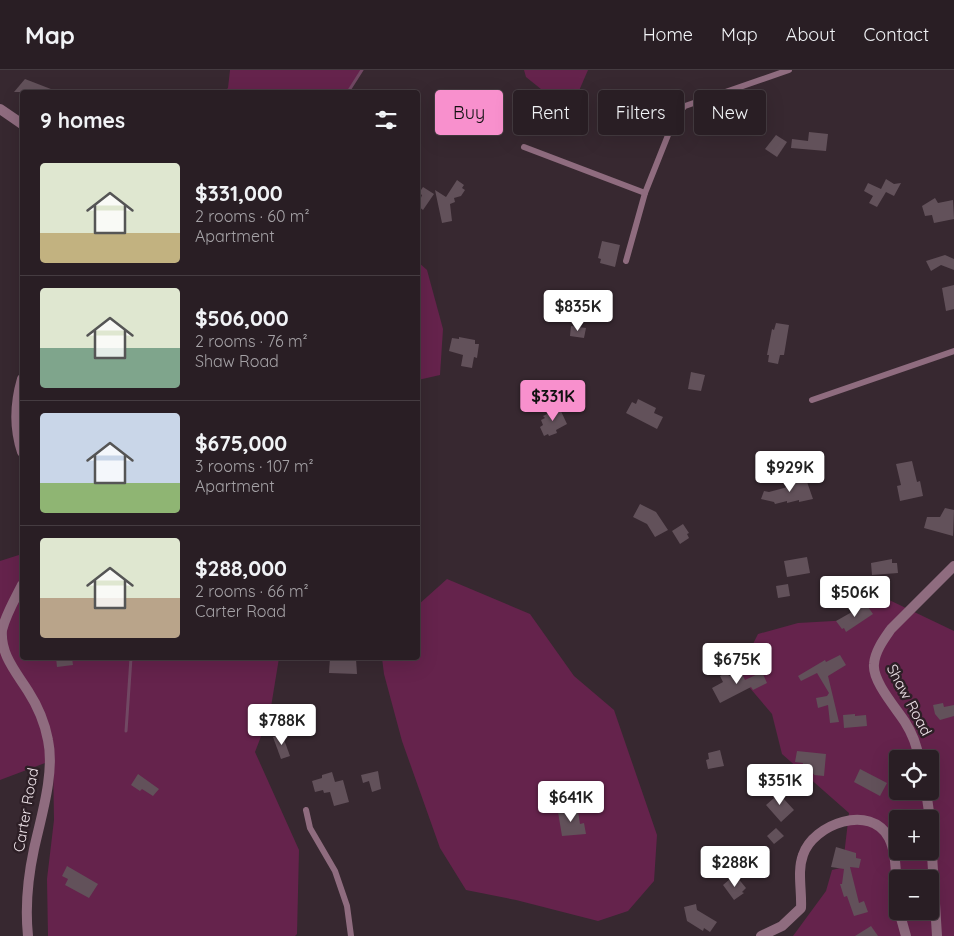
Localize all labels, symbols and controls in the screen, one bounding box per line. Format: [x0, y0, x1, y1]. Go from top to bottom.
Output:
text: Map [25, 20, 75, 50]
text: Home [643, 23, 693, 46]
text: Map [721, 23, 758, 46]
text: About [786, 23, 836, 46]
text: Contact [864, 23, 929, 46]
chip: Buy [435, 90, 503, 135]
chip: Rent [513, 90, 588, 135]
chip: Filters [598, 90, 684, 135]
chip: New [694, 90, 766, 135]
icon: filters [372, 106, 400, 134]
text: 9 homes [40, 107, 125, 133]
text: $331,000 [195, 180, 283, 206]
icon: home [80, 183, 140, 243]
text: 2 rooms · 60 m² [195, 206, 309, 226]
text: Apartment [195, 226, 275, 246]
pin: $835K [543, 290, 613, 332]
text: $835K [555, 296, 601, 316]
text: $506,000 [195, 305, 289, 331]
icon: home [80, 308, 140, 368]
text: 2 rooms · 76 m² [195, 331, 308, 351]
text: Shaw Road [195, 351, 279, 371]
pin: $331K [518, 380, 588, 422]
text: $331K [531, 386, 575, 406]
text: $675,000 [195, 430, 287, 456]
icon: home [80, 433, 140, 493]
pin: $929K [755, 450, 825, 493]
text: 3 rooms · 107 m² [195, 456, 314, 476]
text: $929K [766, 457, 814, 477]
text: Apartment [195, 476, 275, 496]
text: $288,000 [195, 555, 287, 581]
icon: home [80, 558, 140, 618]
pin: $506K [820, 576, 890, 618]
text: 2 rooms · 66 m² [195, 581, 309, 601]
text: $506K [831, 582, 879, 602]
text: Carter Road [195, 601, 286, 621]
pin: $675K [702, 642, 772, 685]
text: $675K [714, 649, 760, 669]
street label: Shaw Road [883, 661, 936, 739]
pin: $788K [247, 704, 317, 746]
text: $788K [259, 710, 305, 730]
map controls [889, 750, 939, 920]
button: locate [889, 750, 939, 800]
pin: $351K [745, 764, 815, 806]
street label: Carter Road [9, 766, 42, 854]
text: $351K [758, 770, 802, 790]
pin: $641K [536, 780, 606, 823]
text: $641K [549, 787, 593, 807]
button: + [889, 810, 939, 860]
pin: $288K [700, 846, 770, 888]
text: $288K [712, 852, 758, 872]
button: − [889, 870, 939, 920]

